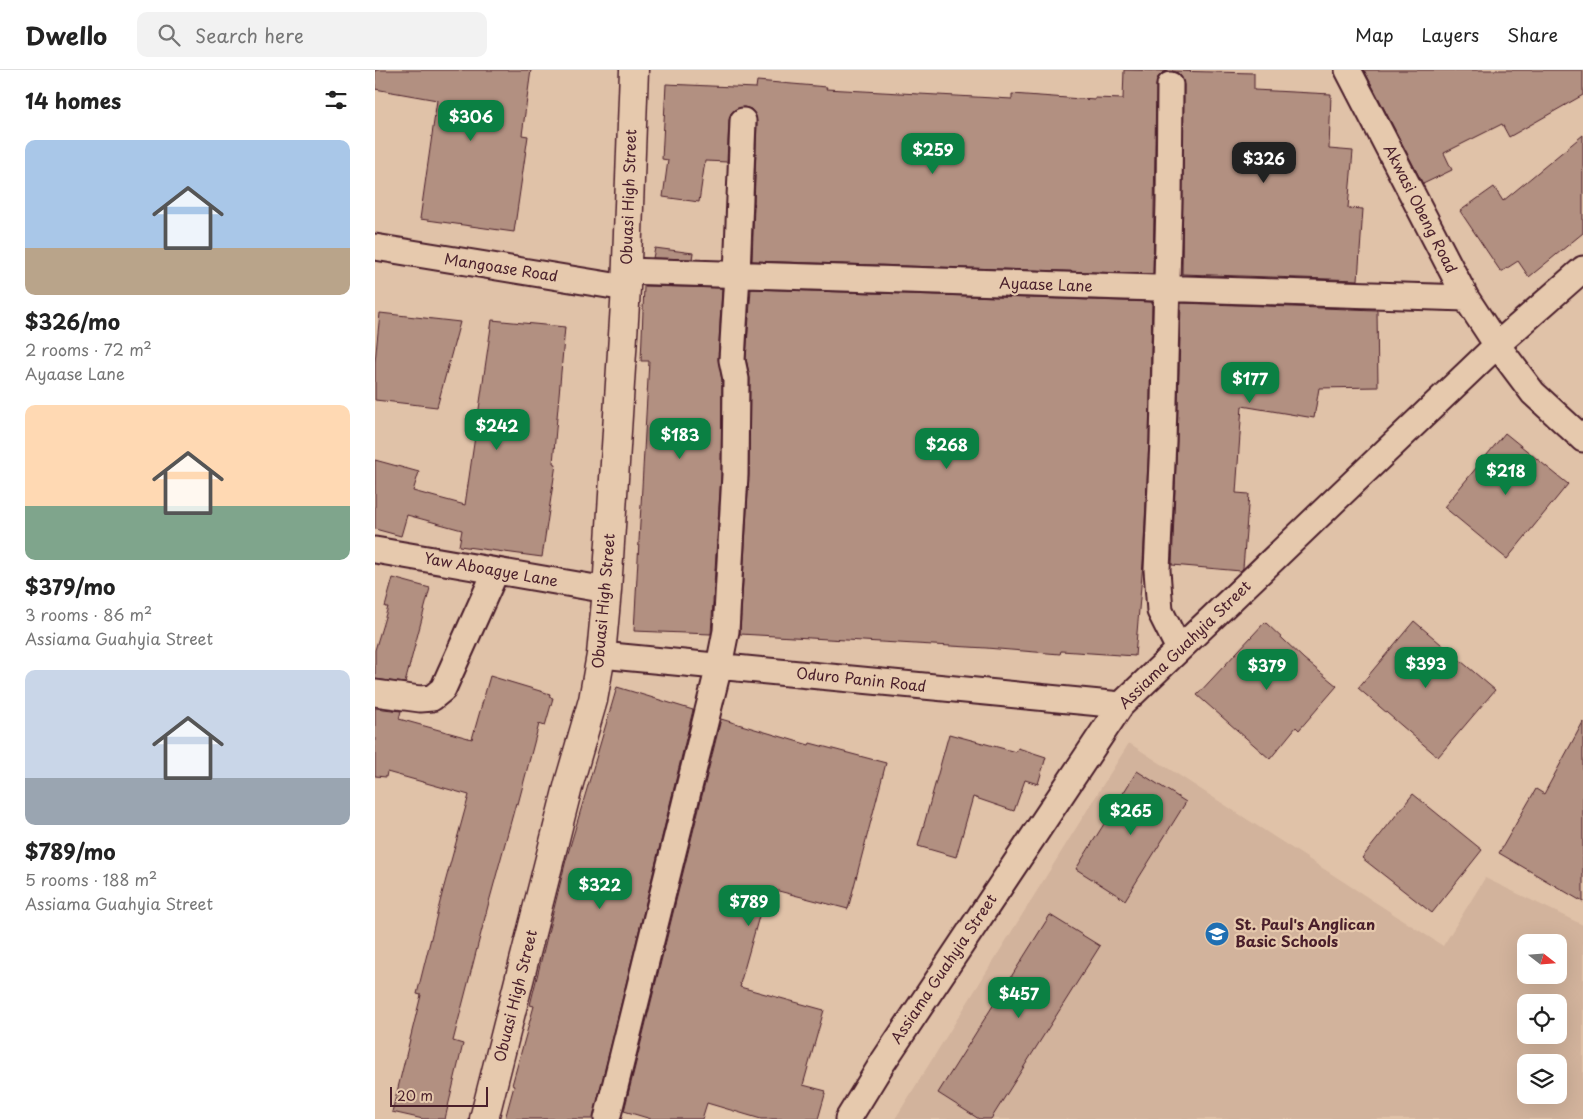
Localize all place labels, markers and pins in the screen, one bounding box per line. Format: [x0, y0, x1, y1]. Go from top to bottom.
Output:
pin: $306 [441, 100, 501, 142]
pin: $259 [903, 132, 963, 175]
pin: $326 [1234, 142, 1294, 184]
pin: $177 [1220, 362, 1280, 404]
pin: $242 [467, 408, 527, 451]
pin: $183 [650, 418, 710, 460]
pin: $268 [917, 428, 977, 470]
pin: $218 [1476, 454, 1536, 496]
pin: $393 [1396, 646, 1456, 689]
pin: $379 [1237, 648, 1297, 691]
pin: $265 [1101, 794, 1161, 836]
pin: $322 [570, 868, 630, 910]
pin: $789 [719, 884, 779, 927]
place label: St. Paul's Anglican Basic Schools [1235, 912, 1375, 952]
school or university icon: St. Paul's Anglican Basic Schools [1204, 921, 1230, 947]
pin: $457 [989, 976, 1049, 1019]

